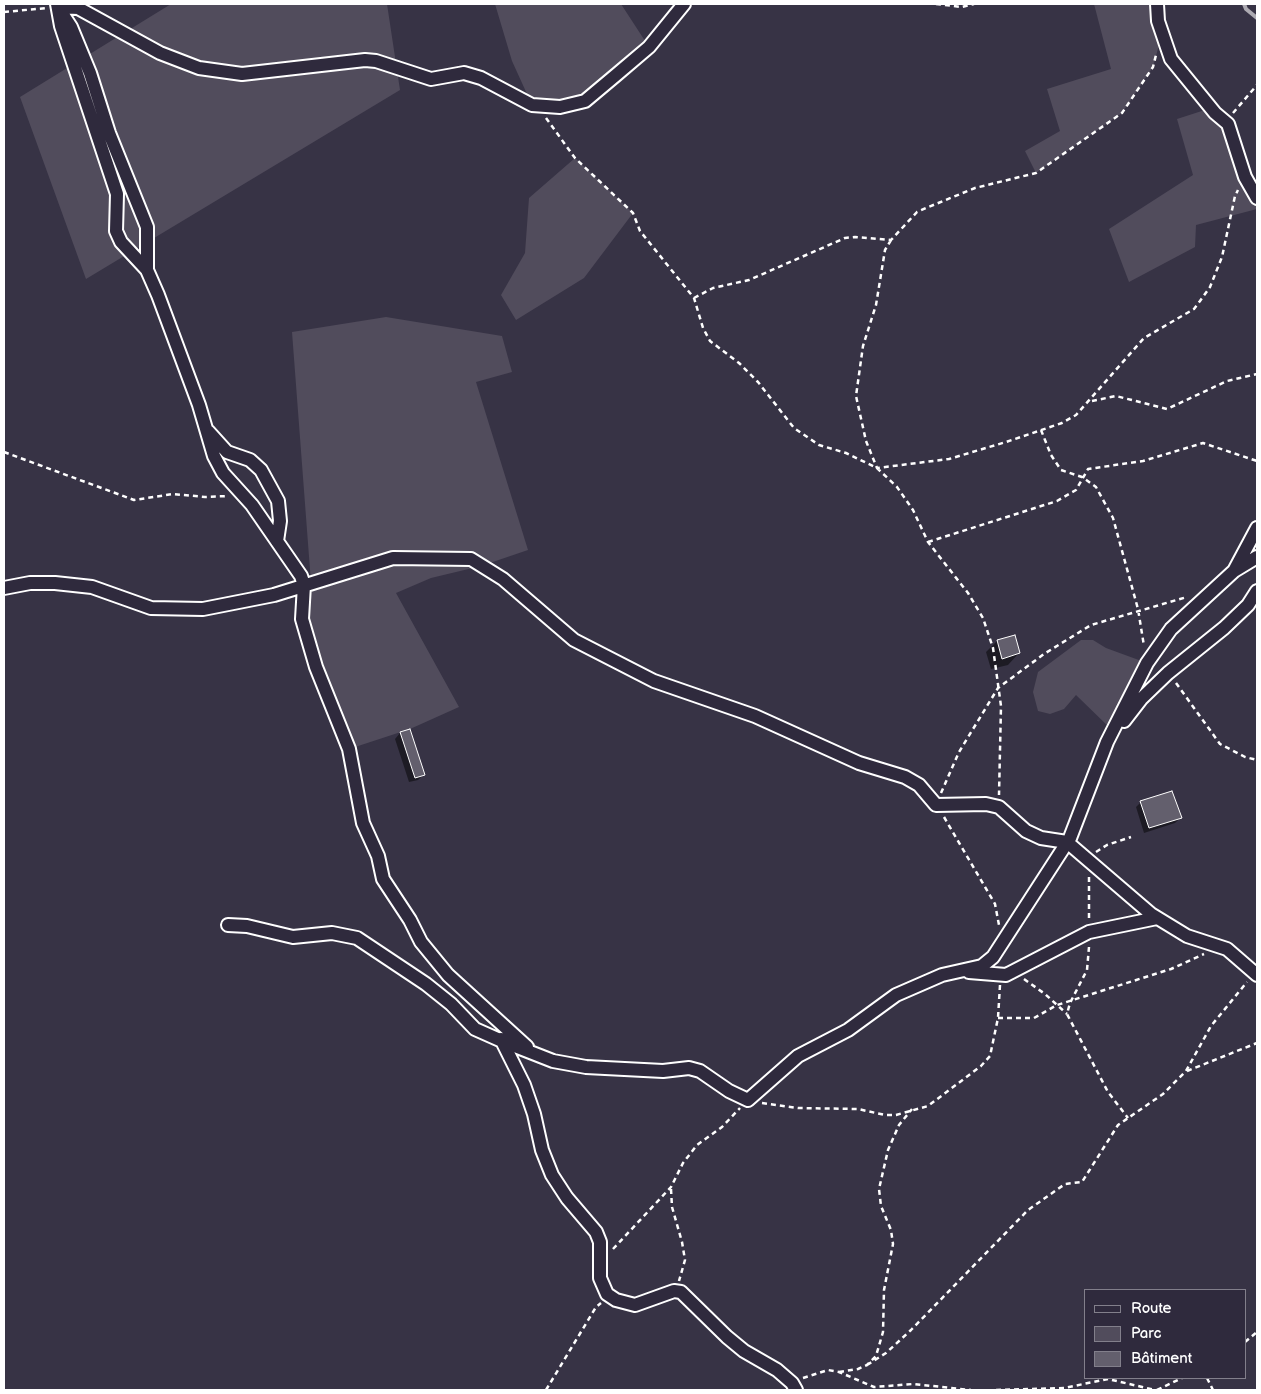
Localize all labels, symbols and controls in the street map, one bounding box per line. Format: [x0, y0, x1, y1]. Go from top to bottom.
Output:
legend [1084, 1289, 1246, 1379]
text: Route [1131, 1299, 1171, 1318]
text: Parc [1131, 1324, 1161, 1343]
text: Bâtiment [1131, 1349, 1192, 1368]

